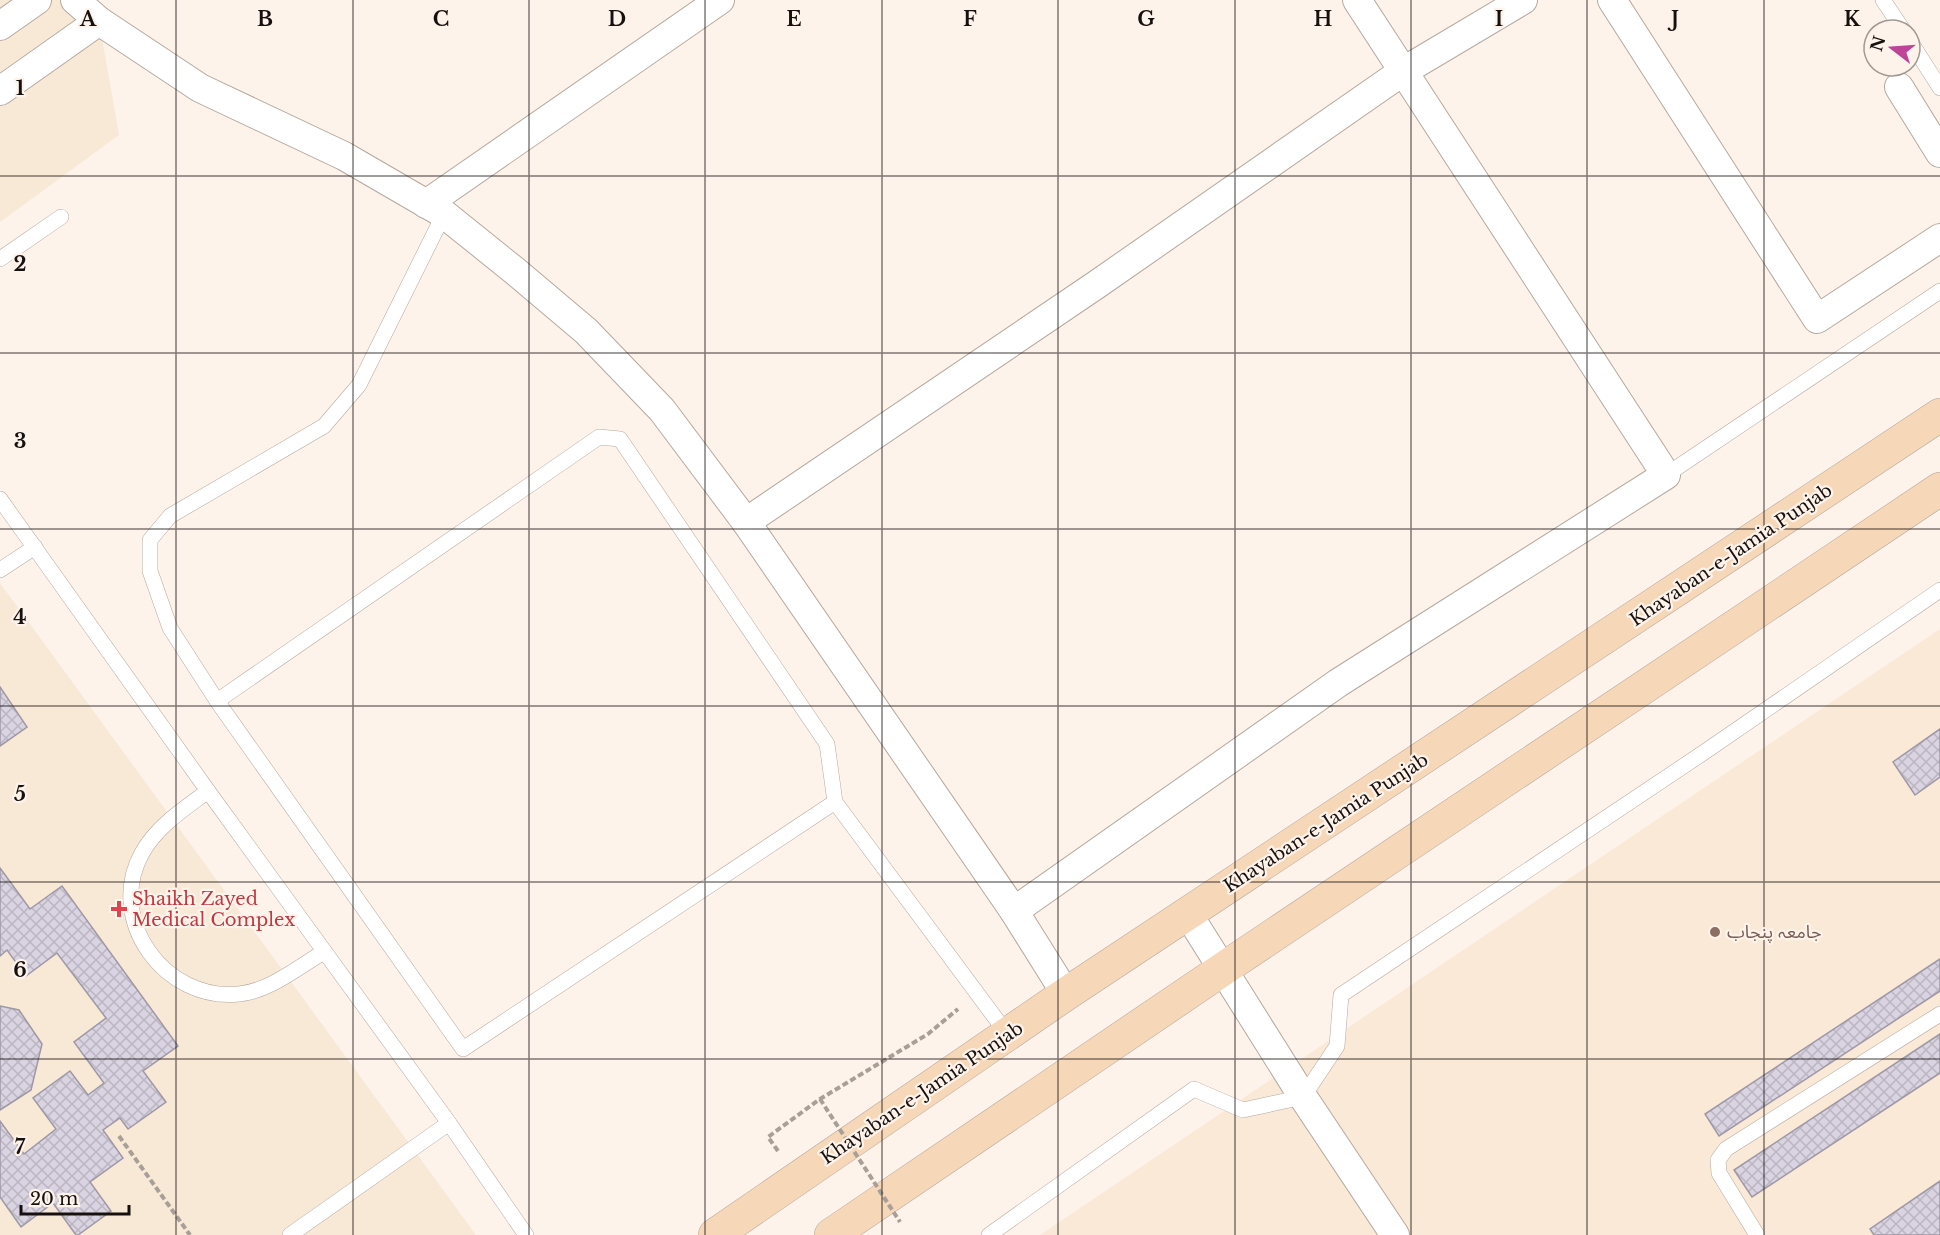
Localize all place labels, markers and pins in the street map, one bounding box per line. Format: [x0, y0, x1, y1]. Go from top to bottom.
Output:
place label: Shaikh Zayed Medical Complex [132, 888, 295, 931]
marker: Shaikh Zayed Medical Complex [110, 900, 128, 918]
place label: جامعہ پنجاب [1727, 921, 1822, 943]
marker: جامعہ پنجاب [1708, 925, 1722, 939]

